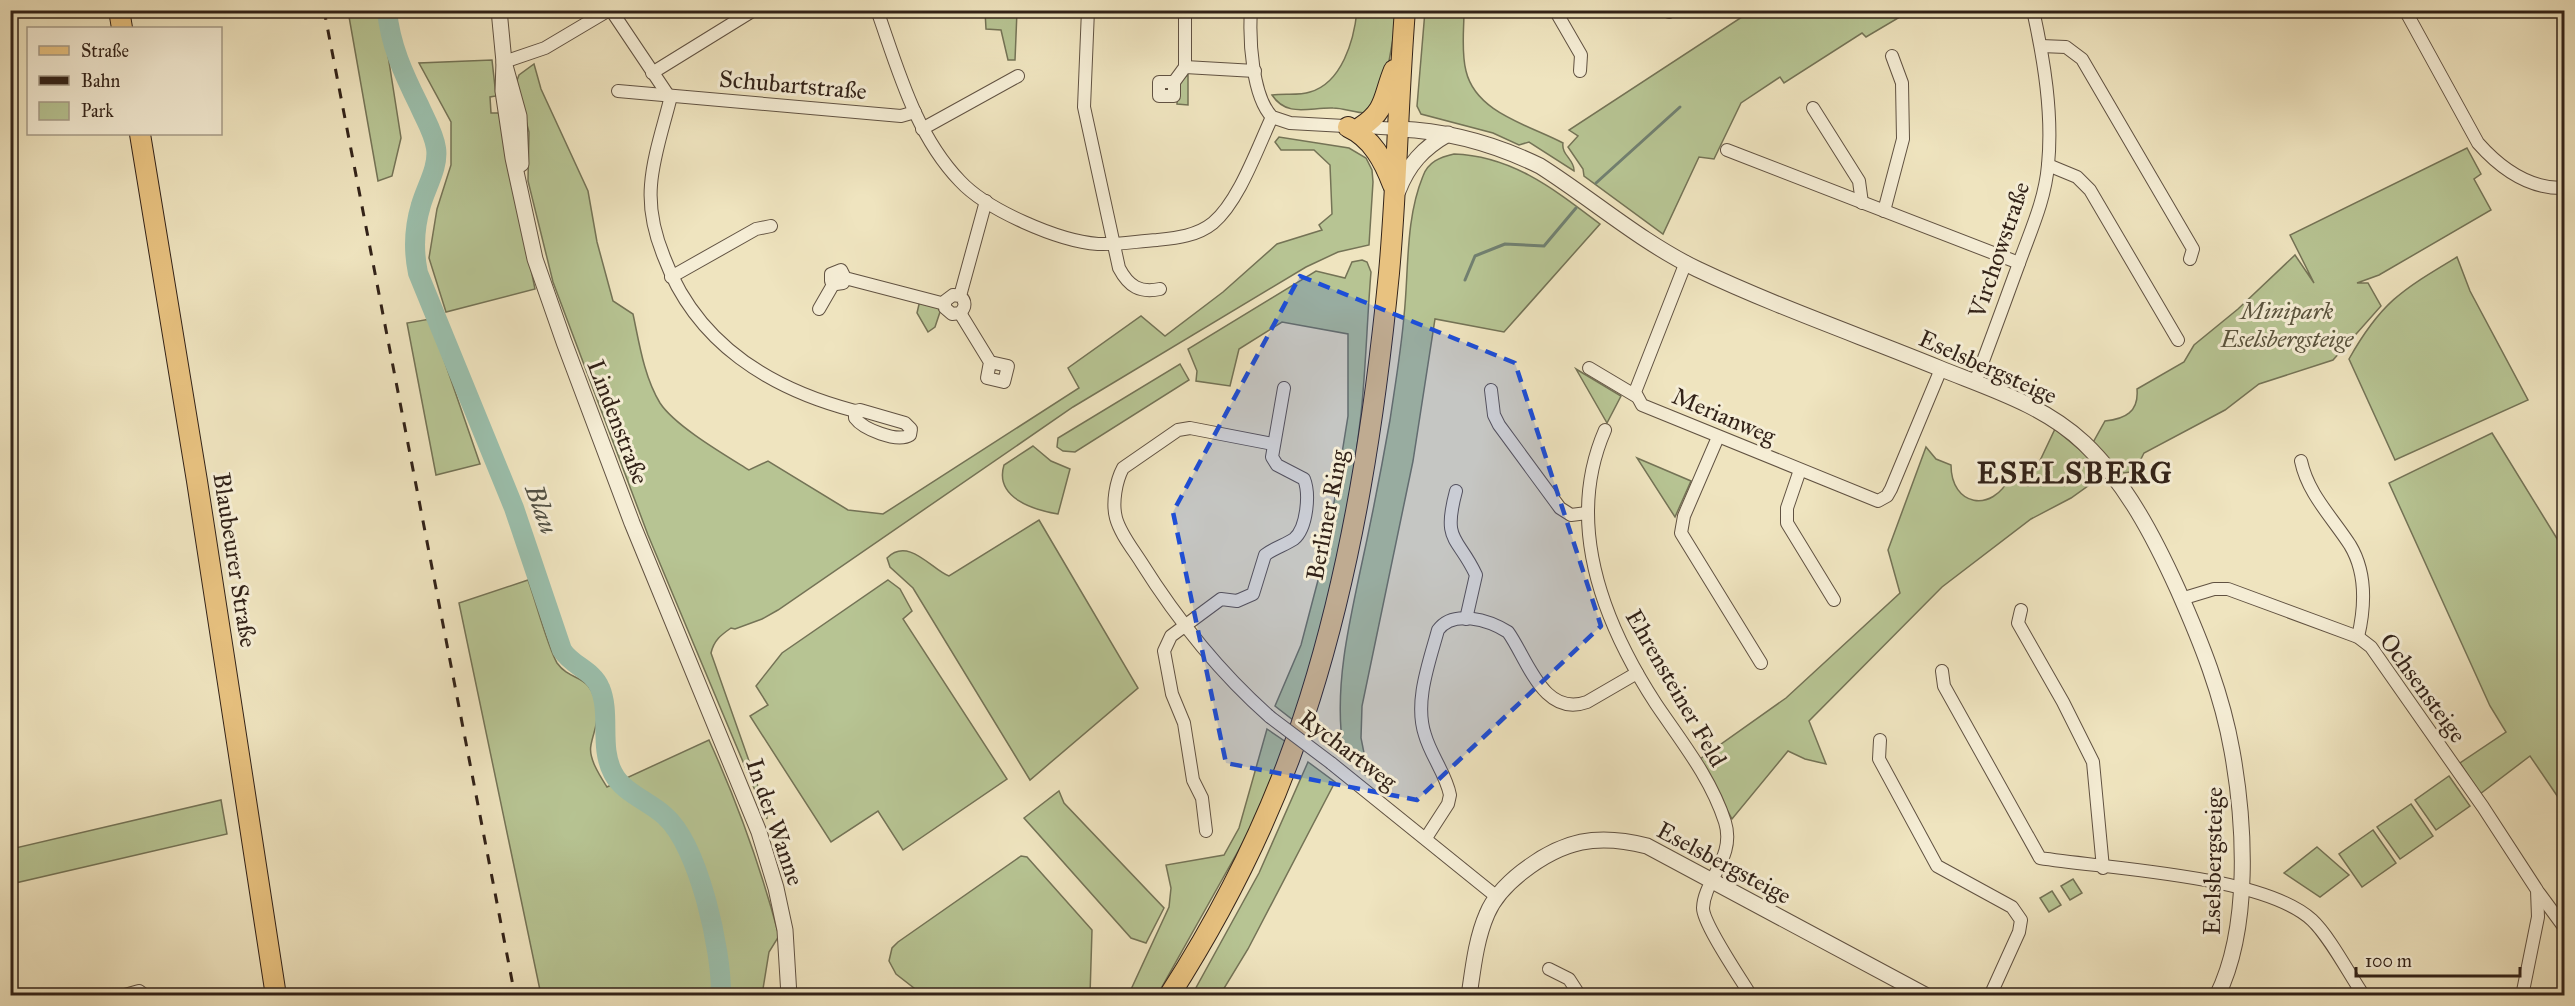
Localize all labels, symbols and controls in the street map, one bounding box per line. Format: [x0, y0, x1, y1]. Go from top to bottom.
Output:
legend [27, 27, 222, 135]
text: Straße [81, 40, 129, 62]
street label: Schubartstraße [718, 64, 868, 106]
text: Bahn [81, 70, 121, 92]
text: Park [81, 100, 114, 122]
street label: Virchowstraße [1961, 178, 2036, 323]
park label: Minipark Eselsbergsteige [2219, 296, 2355, 354]
street label: Eselsbergsteige [1914, 323, 2062, 411]
street label: Lindenstraße [580, 355, 656, 489]
street label: Merianweg [1668, 381, 1781, 452]
street label: Berliner Ring [1300, 446, 1355, 583]
district label: ESELSBERG [1977, 455, 2173, 491]
street label: Blaubeurer Straße [206, 470, 264, 650]
water label: Blau [518, 479, 566, 538]
street label: Ehrensteiner Feld [1619, 604, 1733, 772]
street label: Ochsensteige [2373, 627, 2473, 749]
street label: Rychartweg [1293, 703, 1404, 797]
street label: In der Wanne [739, 755, 811, 889]
street label: Eselsbergsteige [2197, 787, 2229, 935]
street label: Eselsbergsteige [1652, 815, 1796, 911]
scale bar [2356, 940, 2520, 978]
text: 100 m [2365, 950, 2412, 972]

